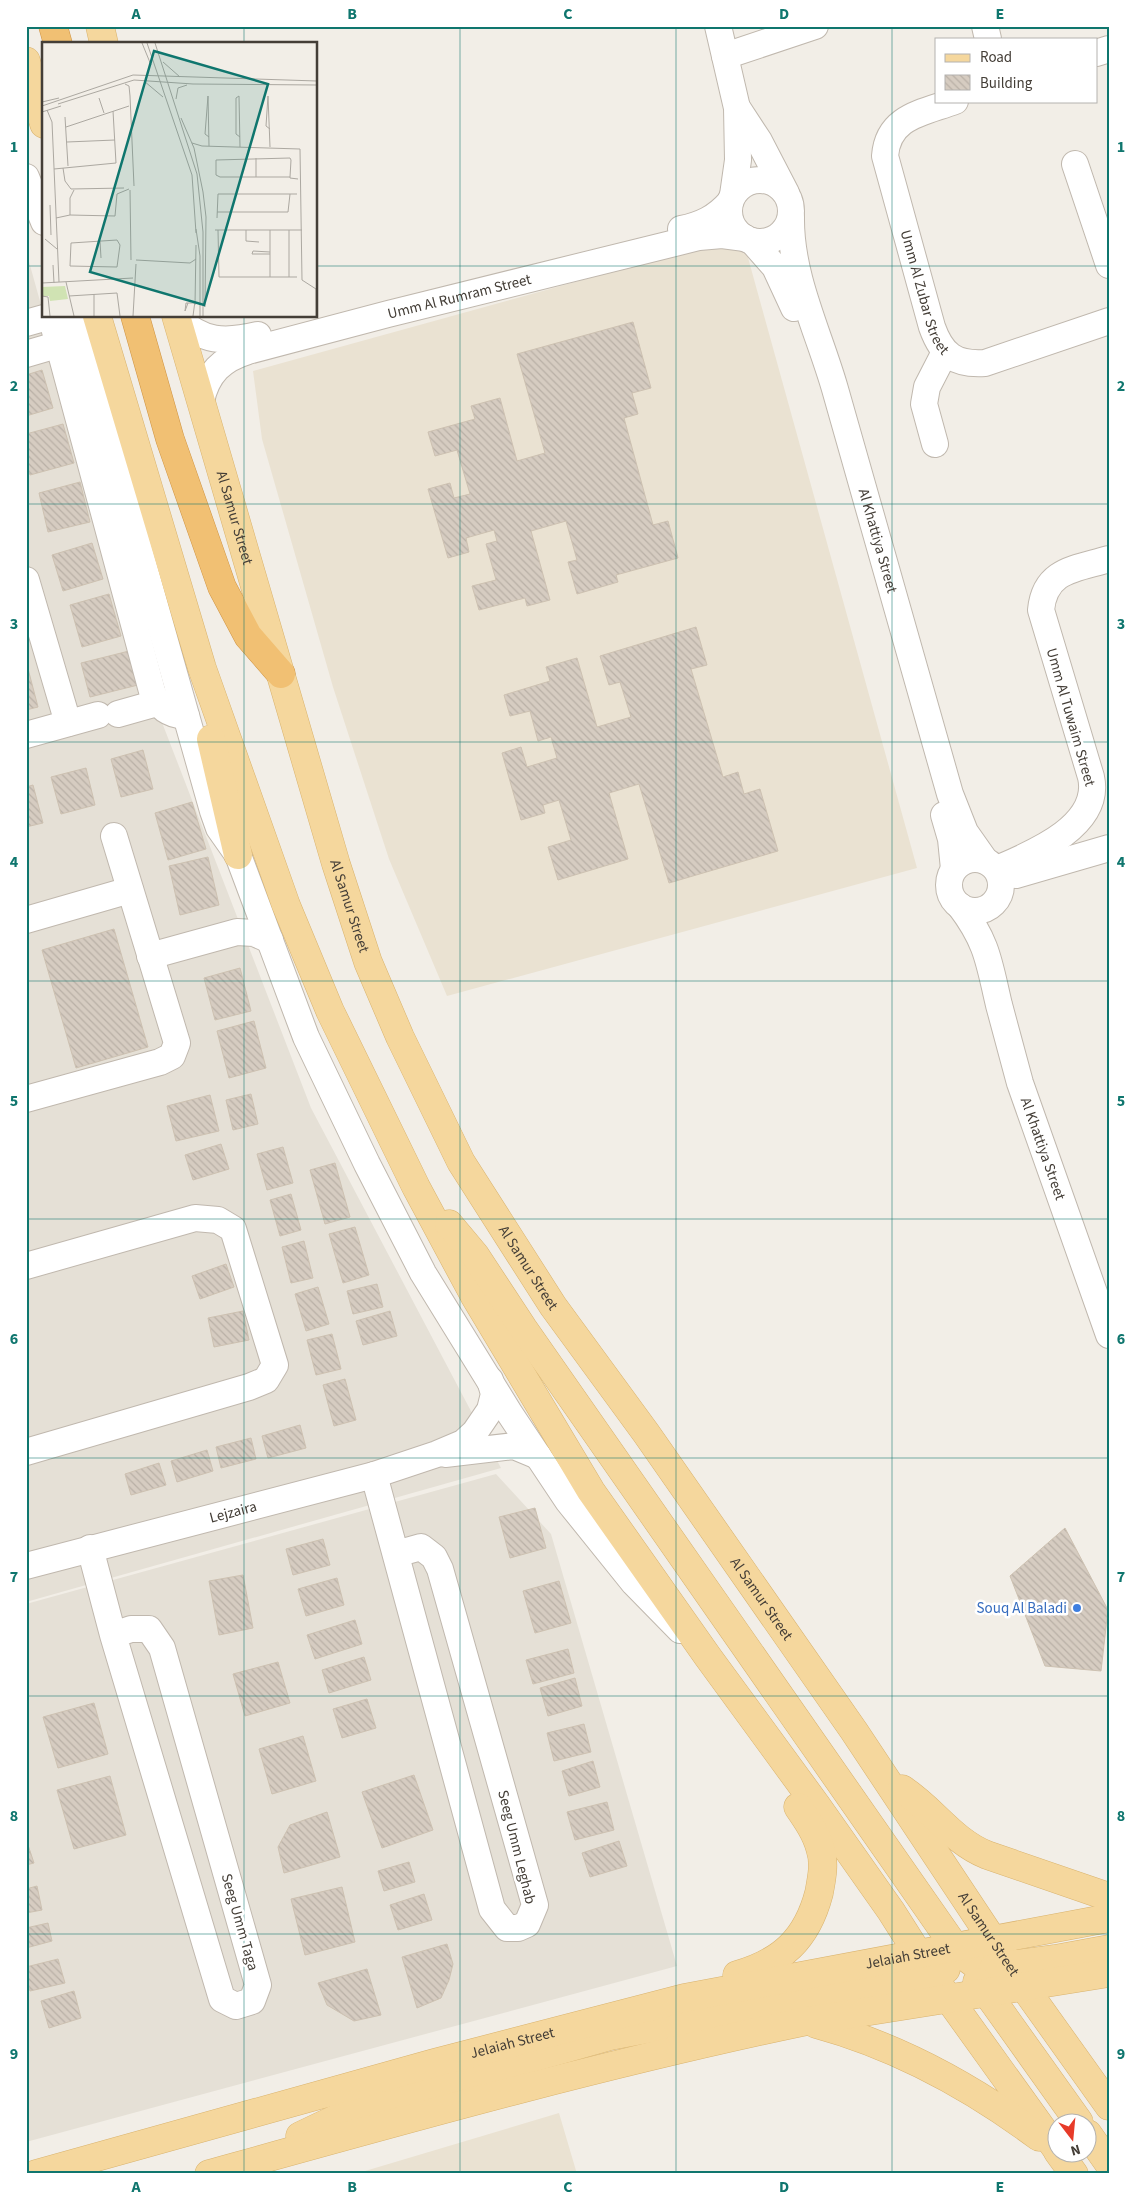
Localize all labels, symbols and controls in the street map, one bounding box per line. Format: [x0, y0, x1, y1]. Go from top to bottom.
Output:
text: A [130, 3, 141, 25]
text: B [347, 3, 357, 25]
text: C [563, 3, 573, 25]
text: D [779, 3, 789, 25]
text: E [996, 3, 1004, 25]
legend [935, 38, 1098, 102]
inset map [42, 42, 318, 318]
text: Road [980, 47, 1012, 68]
text: Building [980, 73, 1033, 94]
text: 1 [10, 136, 18, 158]
text: 1 [1117, 136, 1125, 158]
street label: Umm Al Zubar Street [895, 227, 954, 360]
street label: Umm Al Rumram Street [386, 269, 533, 325]
text: 2 [10, 375, 18, 397]
text: 2 [1117, 375, 1125, 397]
street label: Al Samur Street [211, 468, 258, 567]
street label: Al Khattiya Street [853, 486, 902, 595]
text: 3 [10, 613, 18, 635]
text: 3 [1117, 613, 1125, 635]
street label: Umm Al Tuwaim Street [1041, 646, 1100, 789]
text: 4 [10, 851, 19, 873]
text: 4 [1117, 851, 1126, 873]
street label: Al Samur Street [324, 857, 374, 955]
text: 5 [10, 1090, 18, 1112]
text: 5 [1117, 1090, 1125, 1112]
street label: Al Khattiya Street [1015, 1095, 1071, 1203]
street label: Al Samur Street [493, 1221, 563, 1315]
text: 6 [10, 1328, 18, 1350]
text: 6 [1117, 1328, 1125, 1350]
street label: Lejzaira [207, 1496, 259, 1529]
street label: Al Samur Street [725, 1553, 798, 1645]
text: 7 [10, 1566, 18, 1588]
text: 7 [1117, 1566, 1125, 1588]
place label: Souq Al Baladi [977, 1598, 1067, 1619]
marker: Souq Al Baladi [1071, 1602, 1083, 1614]
street label: Seeg Umm Leghab [492, 1788, 541, 1906]
text: 8 [10, 1805, 18, 1827]
text: 8 [1117, 1805, 1125, 1827]
street label: Seeg Umm Taga [216, 1871, 263, 1973]
street label: Al Samur Street [953, 1888, 1024, 1981]
street label: Jelaiah Street [863, 1938, 952, 1975]
street label: Jelaiah Street [468, 2022, 557, 2064]
text: 9 [10, 2043, 18, 2065]
text: 9 [1117, 2043, 1125, 2065]
north arrow [1048, 2112, 1098, 2162]
text: N [1068, 2139, 1083, 2160]
text: A [130, 2176, 141, 2198]
text: B [347, 2176, 357, 2198]
text: C [563, 2176, 573, 2198]
text: D [779, 2176, 789, 2198]
text: E [996, 2176, 1004, 2198]

